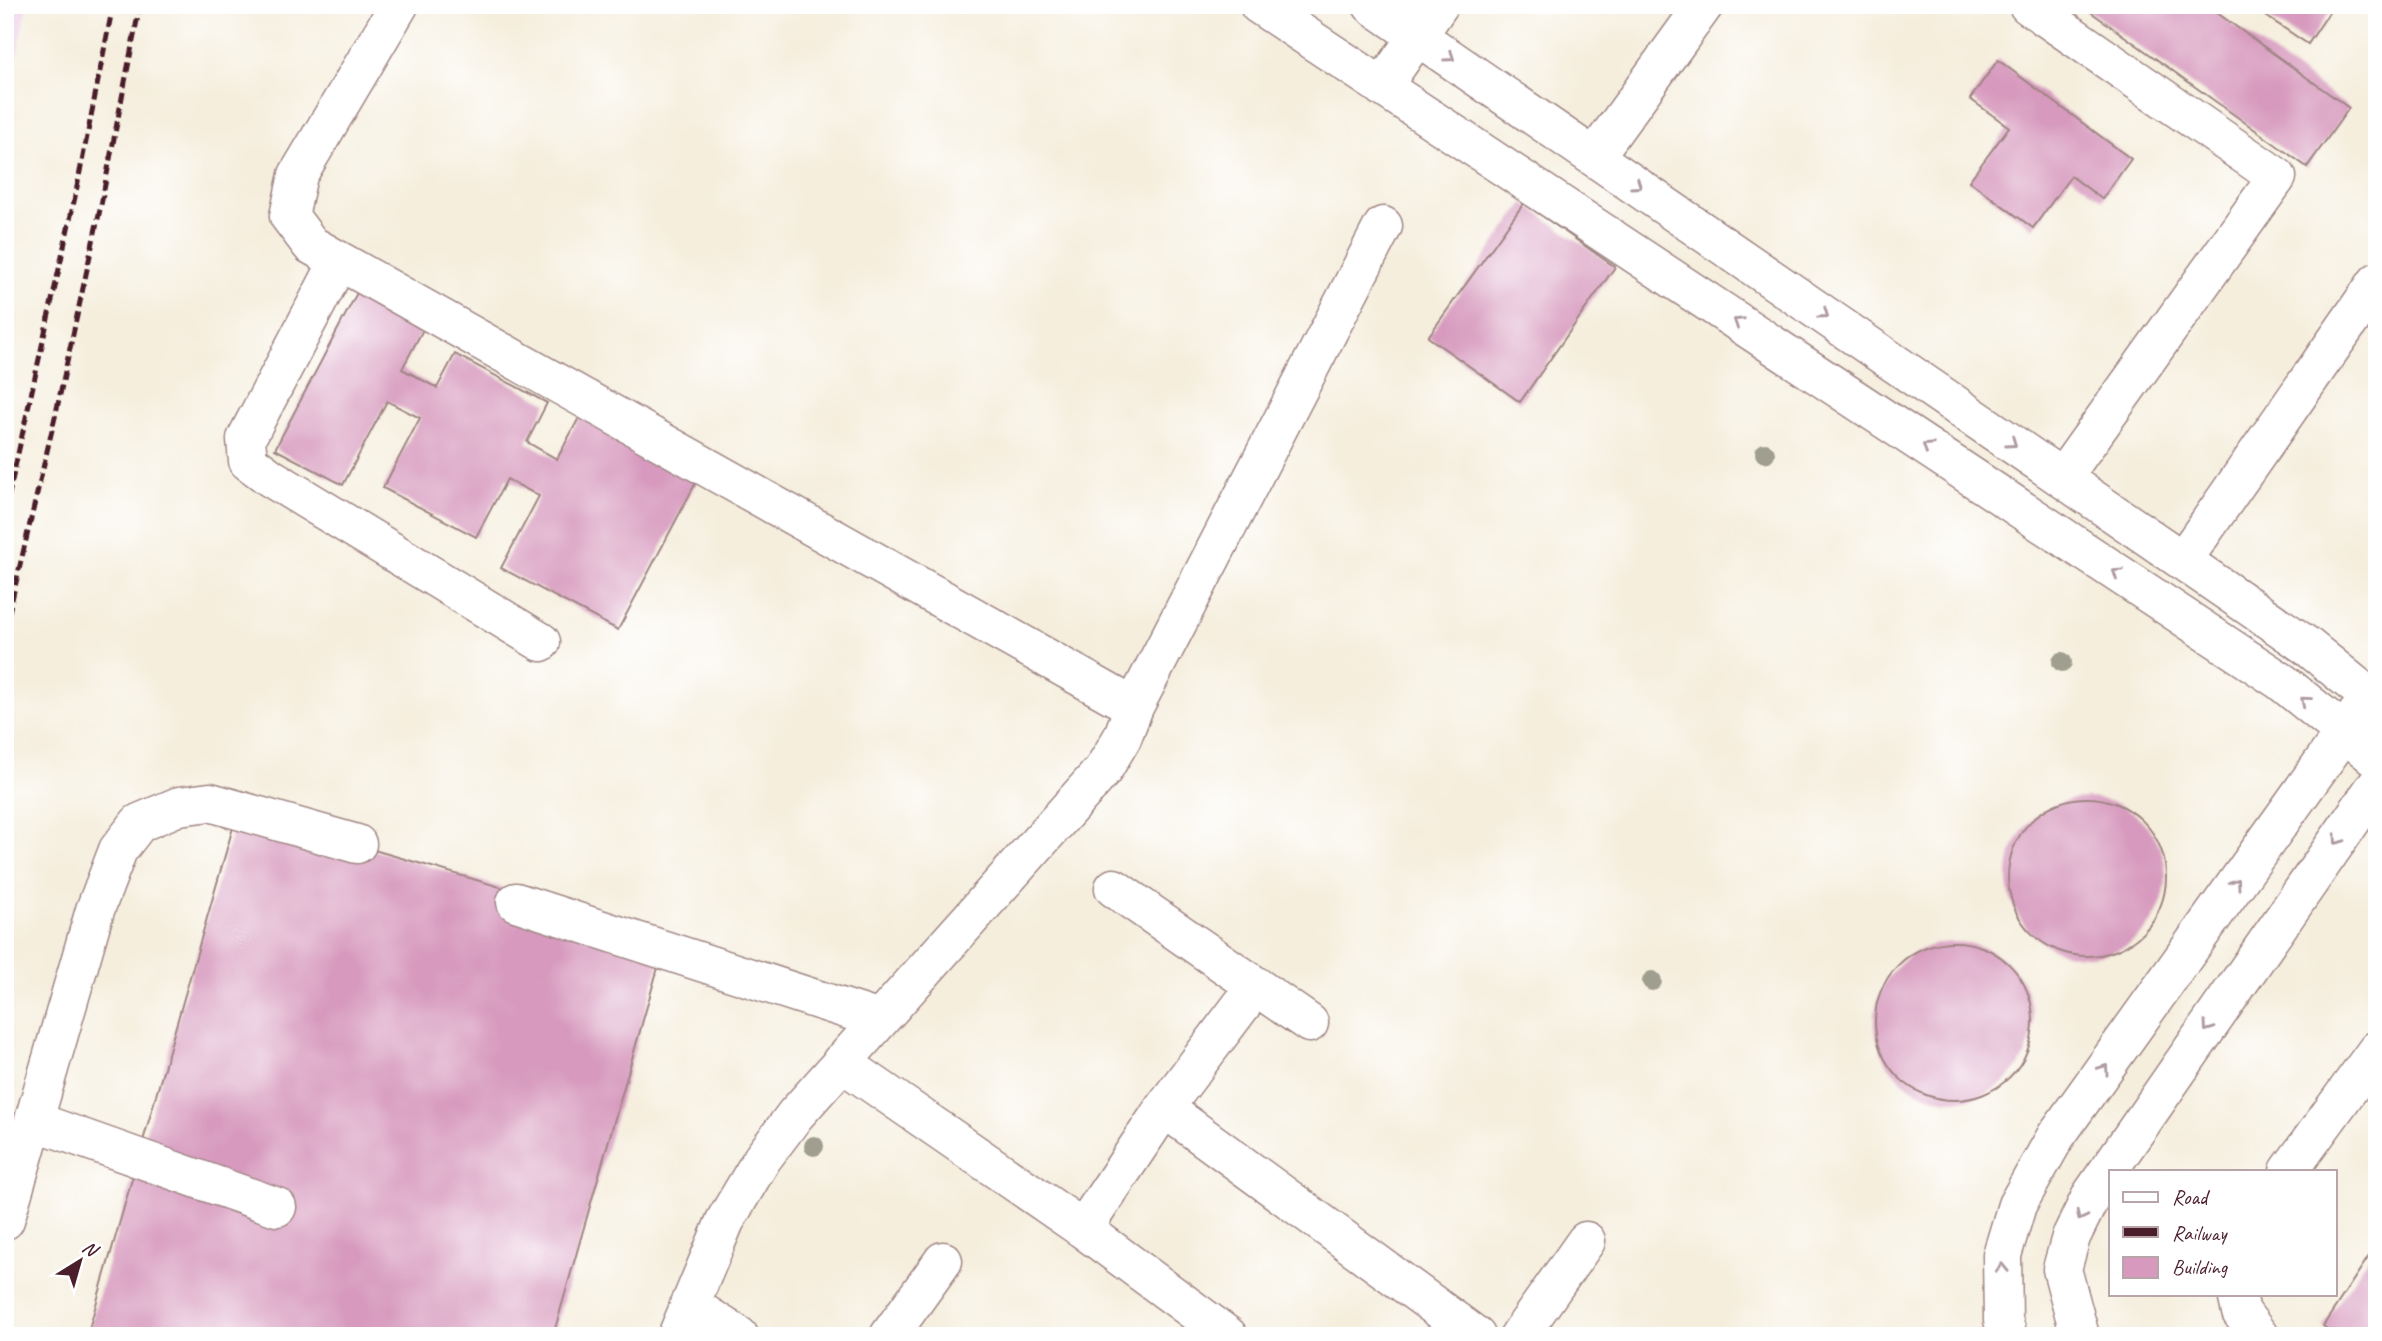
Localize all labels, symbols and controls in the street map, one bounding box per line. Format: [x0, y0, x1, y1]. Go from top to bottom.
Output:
one-way arrow [1442, 49, 1455, 62]
one-way arrow [1629, 177, 1642, 190]
one-way arrow [1817, 306, 1830, 319]
one-way arrow [1732, 317, 1745, 330]
one-way arrow [2004, 435, 2017, 447]
one-way arrow [1922, 442, 1935, 455]
one-way arrow [2112, 568, 2125, 581]
one-way arrow [2300, 697, 2313, 709]
one-way arrow [2334, 832, 2346, 845]
one-way arrow [2228, 878, 2240, 891]
one-way arrow [2204, 1019, 2216, 1032]
one-way arrow [2096, 1064, 2108, 1077]
legend [2109, 1170, 2336, 1296]
text: Road [2172, 1184, 2211, 1210]
one-way arrow [2076, 1209, 2090, 1221]
text: Railway [2172, 1220, 2228, 1246]
north arrow [46, 1226, 116, 1296]
text: N [78, 1235, 104, 1263]
text: Building [2172, 1254, 2229, 1280]
one-way arrow [1994, 1263, 2010, 1273]

